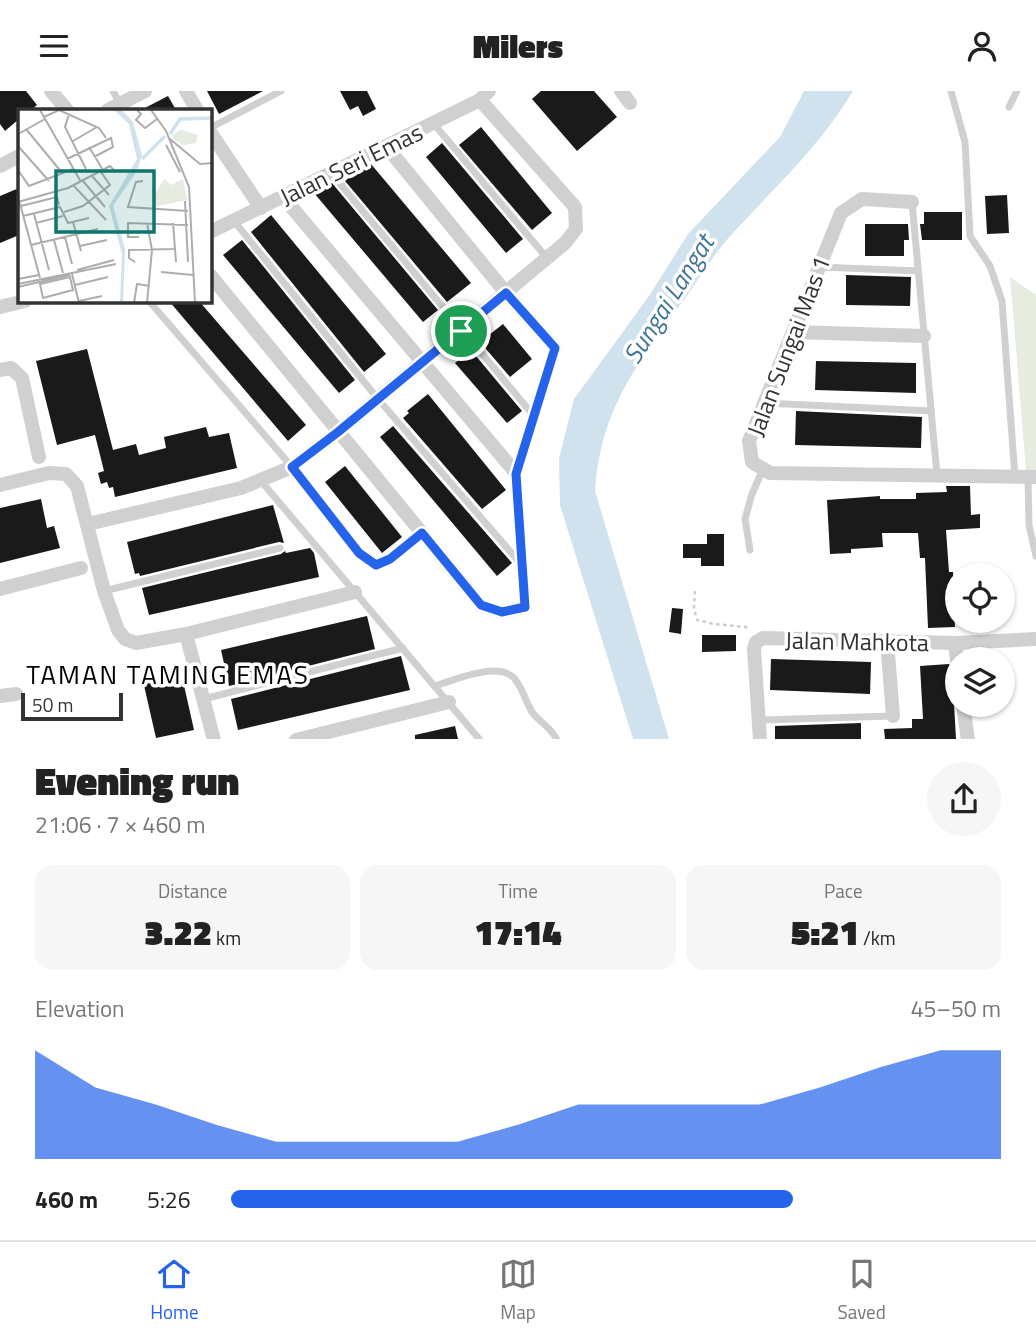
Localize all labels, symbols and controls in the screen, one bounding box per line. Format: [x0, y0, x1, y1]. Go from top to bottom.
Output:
text: Milers [473, 22, 563, 70]
icon: menu [35, 27, 73, 65]
icon: person [963, 27, 1001, 65]
inset map [18, 109, 212, 303]
street label: Jalan Seri Emas [273, 114, 429, 214]
water label: Sungai Langat [613, 225, 725, 371]
street label: Jalan Sungai Mas 1 [737, 251, 839, 441]
pin [431, 301, 491, 361]
icon: arrive [442, 312, 480, 350]
map controls [945, 563, 1015, 717]
button: locate [945, 563, 1015, 633]
street label: Jalan Mahkota [785, 622, 929, 660]
button: layers [945, 647, 1015, 717]
district label: TAMAN TAMING EMAS [26, 655, 310, 694]
text: 50 m [32, 690, 73, 719]
scale bar [21, 691, 122, 722]
text: Evening run [35, 752, 239, 810]
button: share [927, 762, 1001, 836]
text: 21:06 · 7 × 460 m [35, 807, 205, 842]
text: Distance [158, 876, 227, 905]
text: Time [498, 876, 538, 905]
text: Pace [824, 876, 863, 905]
text: 3.22 [144, 905, 212, 959]
text: 17:14 [474, 905, 562, 959]
text: 5:21 [791, 905, 859, 959]
text: km [212, 923, 241, 952]
text: /km [859, 923, 896, 952]
text: Elevation [35, 991, 124, 1026]
text: 45–50 m [911, 991, 1001, 1026]
text: 460 m [35, 1182, 98, 1217]
text: 5:26 [147, 1182, 191, 1217]
tab: Home [150, 1255, 198, 1326]
tab: Map [499, 1255, 537, 1326]
tab: Saved [837, 1255, 886, 1326]

